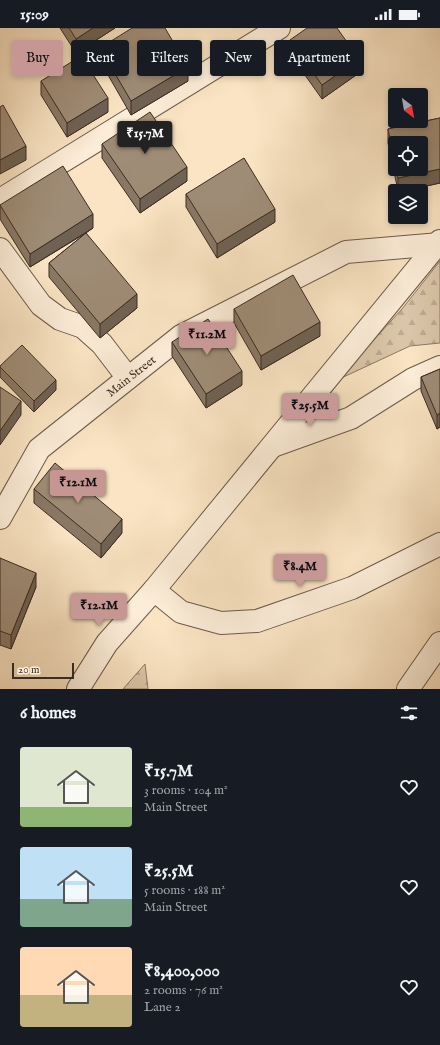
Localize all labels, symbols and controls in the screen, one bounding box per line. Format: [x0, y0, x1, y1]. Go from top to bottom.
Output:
text: 15:09 [20, 5, 49, 24]
chip: Buy [12, 40, 63, 76]
chip: Rent [71, 40, 129, 76]
chip: Filters [137, 40, 202, 76]
chip: New [210, 40, 266, 76]
chip: Apartment [274, 40, 364, 76]
north arrow [388, 88, 428, 128]
map controls [388, 88, 428, 224]
pin: ₹15.7M [112, 121, 178, 155]
text: ₹15.7M [126, 125, 164, 142]
button: locate [388, 136, 428, 176]
button: layers [388, 184, 428, 224]
pin: ₹11.2M [174, 322, 240, 356]
text: ₹11.2M [188, 326, 226, 343]
street label: Main Street [104, 352, 159, 400]
pin: ₹25.5M [277, 393, 343, 427]
text: ₹25.5M [291, 397, 329, 414]
pin: ₹12.1M [45, 470, 111, 504]
text: ₹12.1M [59, 474, 97, 491]
pin: ₹8.4M [272, 554, 328, 588]
text: ₹8.4M [283, 558, 317, 575]
pin: ₹12.1M [66, 593, 132, 627]
text: ₹12.1M [80, 597, 118, 614]
scale bar [12, 661, 74, 680]
text: 20 m [18, 663, 39, 677]
icon: filters [398, 702, 420, 724]
text: 6 homes [20, 703, 76, 724]
text: ₹15.7M [144, 761, 193, 782]
icon: home [52, 763, 100, 811]
icon: heart [398, 776, 420, 798]
text: 3 rooms · 104 m² [144, 782, 228, 799]
text: Main Street [144, 799, 207, 816]
text: ₹25.5M [144, 861, 194, 882]
icon: home [52, 863, 100, 911]
icon: heart [398, 876, 420, 898]
text: 5 rooms · 188 m² [144, 882, 225, 899]
text: Main Street [144, 899, 207, 916]
text: ₹8,400,000 [144, 961, 220, 982]
icon: home [52, 963, 100, 1011]
icon: heart [398, 976, 420, 998]
text: 2 rooms · 76 m² [144, 982, 223, 999]
text: Lane 2 [144, 999, 181, 1016]

